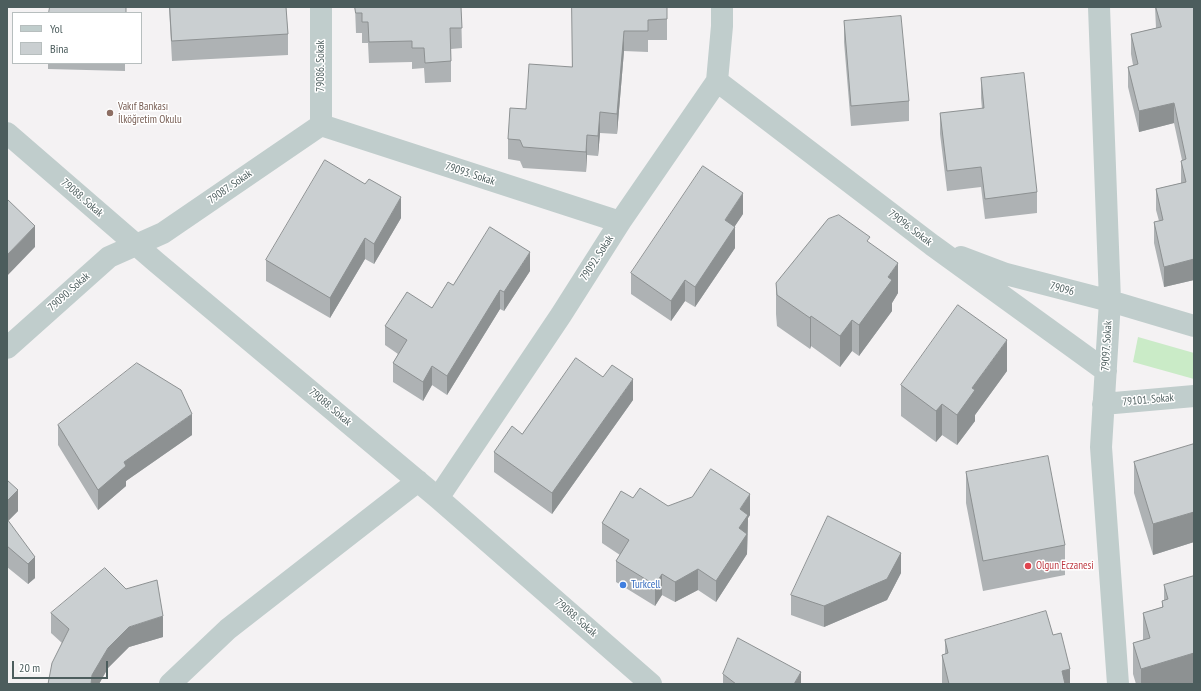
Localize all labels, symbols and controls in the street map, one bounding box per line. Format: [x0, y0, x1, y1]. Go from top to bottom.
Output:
legend [12, 12, 142, 64]
text: Yol [50, 21, 63, 36]
street label: 79086. Sokak [314, 40, 328, 92]
text: Bina [50, 41, 68, 56]
place label: Vakıf Bankası İlköğretim Okulu [118, 100, 182, 126]
marker: Vakıf Bankası İlköğretim Okulu [105, 108, 115, 118]
street label: 79093. Sokak [444, 160, 496, 188]
street label: 79087. Sokak [206, 167, 254, 207]
street label: 79088. Sokak [58, 176, 106, 220]
street label: 79096. Sokak [885, 207, 935, 249]
street label: 79092. Sokak [577, 233, 617, 283]
street label: 79090. Sokak [45, 270, 93, 314]
street label: 79096 [1048, 279, 1076, 299]
street label: 79097. Sokak [1099, 320, 1115, 372]
street label: 79088. Sokak [306, 385, 354, 429]
street label: 79101. Sokak [1122, 391, 1174, 409]
place label: Olgun Eczanesi [1036, 559, 1094, 573]
marker: Olgun Eczanesi [1023, 561, 1033, 571]
place label: Turkcell [631, 578, 660, 592]
marker: Turkcell [618, 580, 628, 590]
street label: 79088. Sokak [552, 596, 600, 640]
scale bar [14, 653, 110, 679]
text: 20 m [19, 660, 40, 675]

